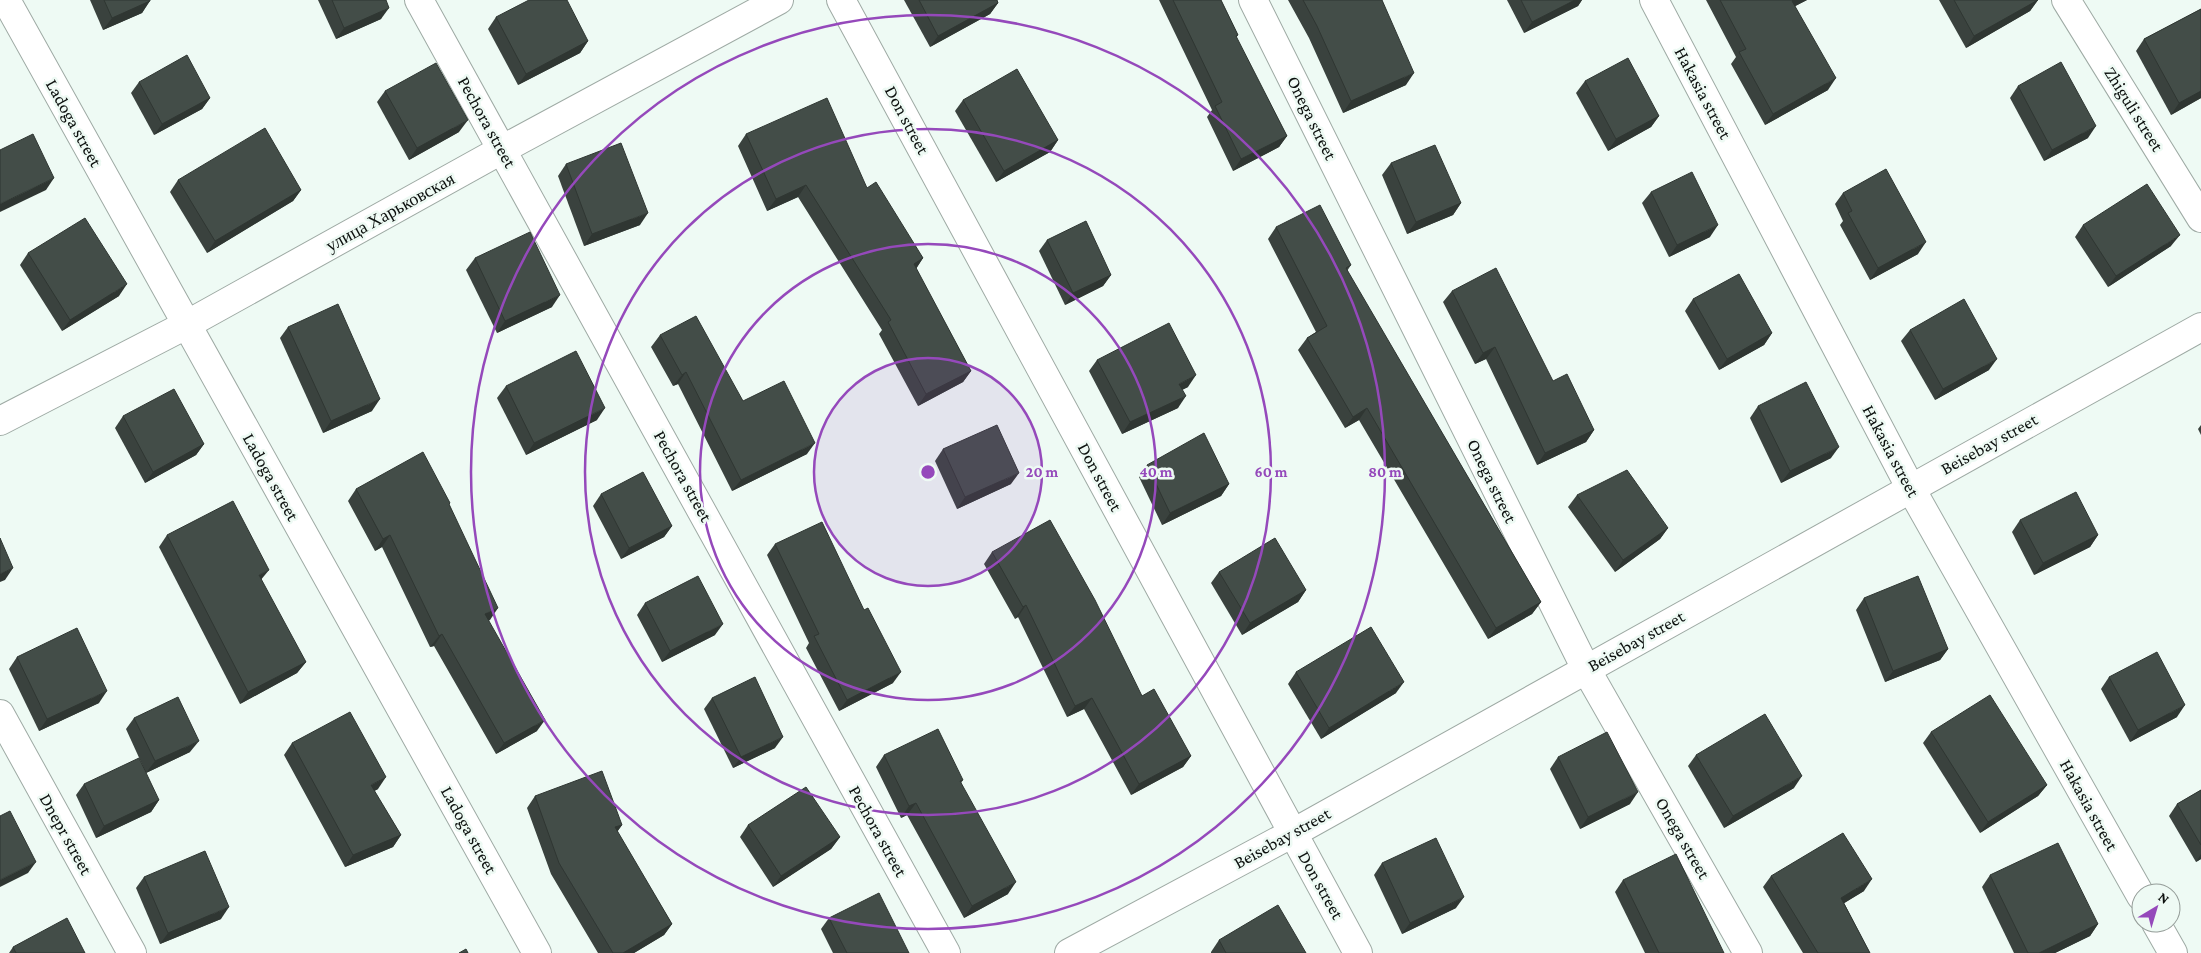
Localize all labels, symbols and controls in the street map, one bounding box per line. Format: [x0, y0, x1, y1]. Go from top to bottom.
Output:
street label: Hakasia street [1670, 44, 1736, 143]
street label: Zhiguli street [2100, 63, 2168, 156]
street label: Pechora street [454, 73, 521, 172]
street label: Onega street [1283, 73, 1341, 164]
street label: Ladoga street [42, 76, 107, 171]
street label: Don street [881, 82, 934, 159]
street label: улица Харьковская [322, 168, 458, 256]
street label: Hakasia street [1858, 402, 1924, 501]
street label: Beisebay street [1937, 409, 2042, 479]
street label: Pechora street [650, 427, 717, 526]
street label: Ladoga street [239, 430, 304, 525]
street label: Onega street [1463, 436, 1521, 527]
street label: Don street [1074, 439, 1127, 516]
centre of rings [919, 463, 937, 481]
text: 20 m [1026, 464, 1058, 480]
text: 40 m [1140, 464, 1173, 480]
text: 60 m [1255, 464, 1288, 480]
text: 80 m [1368, 464, 1402, 480]
street label: Beisebay street [1584, 606, 1689, 676]
street label: Hakasia street [2056, 756, 2123, 855]
street label: Pechora street [845, 782, 912, 881]
street label: Ladoga street [437, 783, 502, 878]
street label: Dnepr street [36, 790, 97, 879]
street label: Onega street [1652, 794, 1715, 883]
street label: Beisebay street [1230, 803, 1335, 873]
street label: Don street [1294, 847, 1348, 923]
north arrow [2131, 883, 2181, 933]
text: N [2155, 889, 2173, 907]

